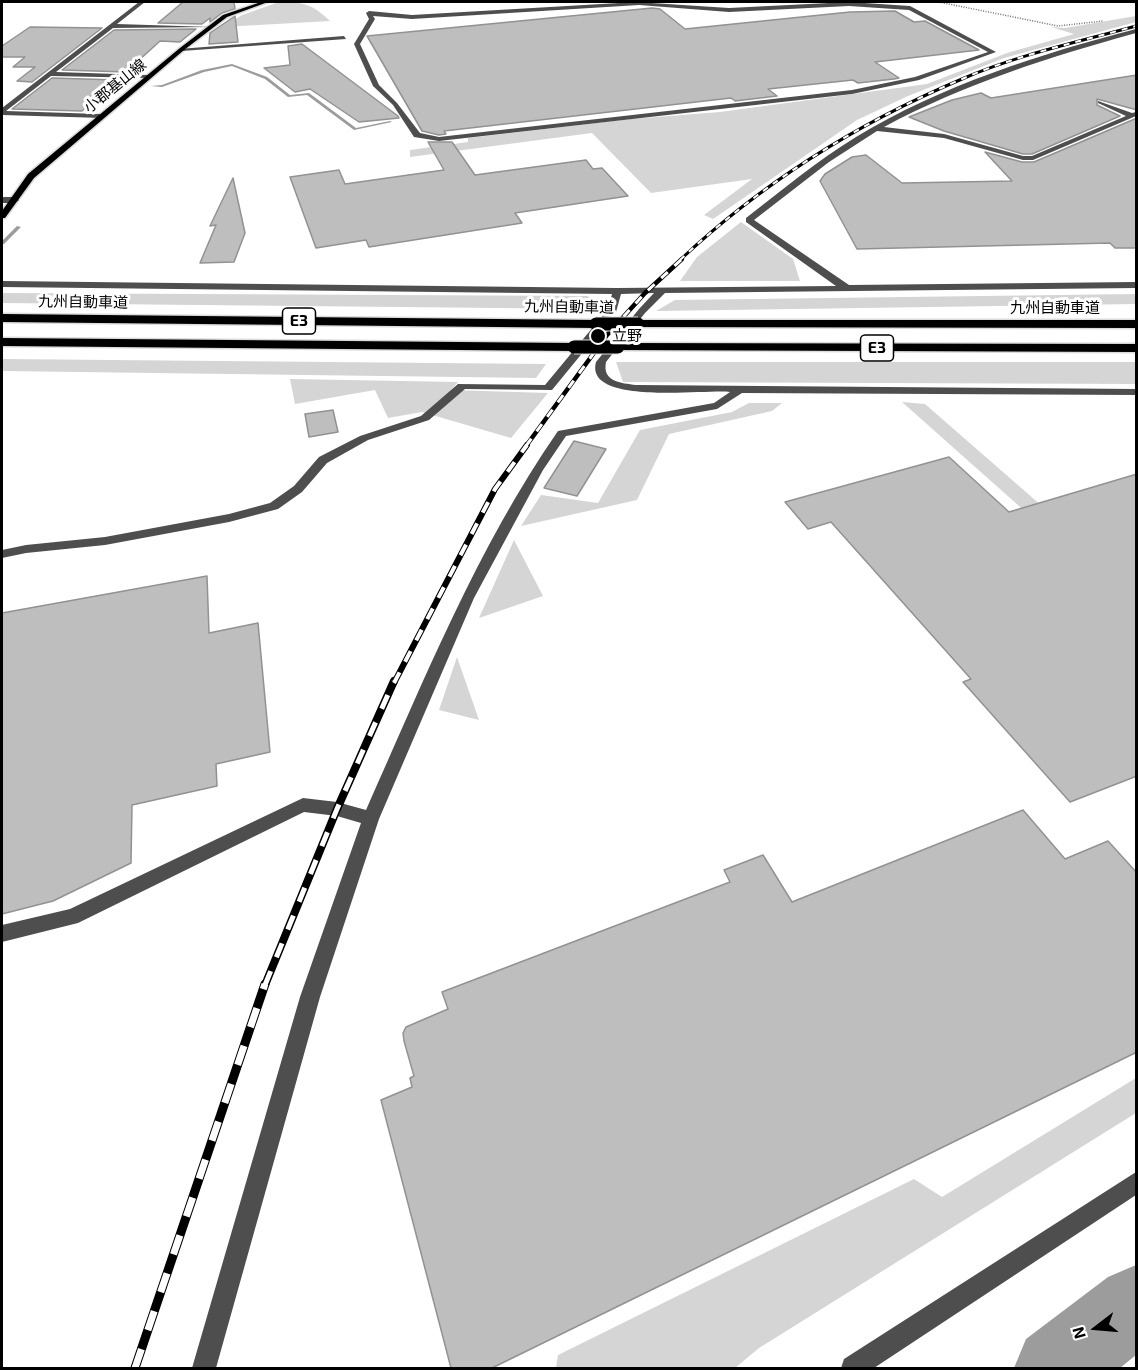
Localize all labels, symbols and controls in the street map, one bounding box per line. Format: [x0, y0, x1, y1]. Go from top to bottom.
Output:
street label: 小郡基山線 [80, 55, 150, 117]
street label: 九州自動車道 [38, 292, 128, 312]
street label: 九州自動車道 [524, 297, 614, 317]
street label: 九州自動車道 [1010, 299, 1100, 317]
road number: E3 [282, 308, 316, 334]
marker: 立野 [589, 327, 607, 345]
place label: 立野 [612, 327, 642, 345]
road number: E3 [860, 335, 894, 361]
north arrow [1066, 1298, 1126, 1358]
text: N [1067, 1325, 1089, 1341]

